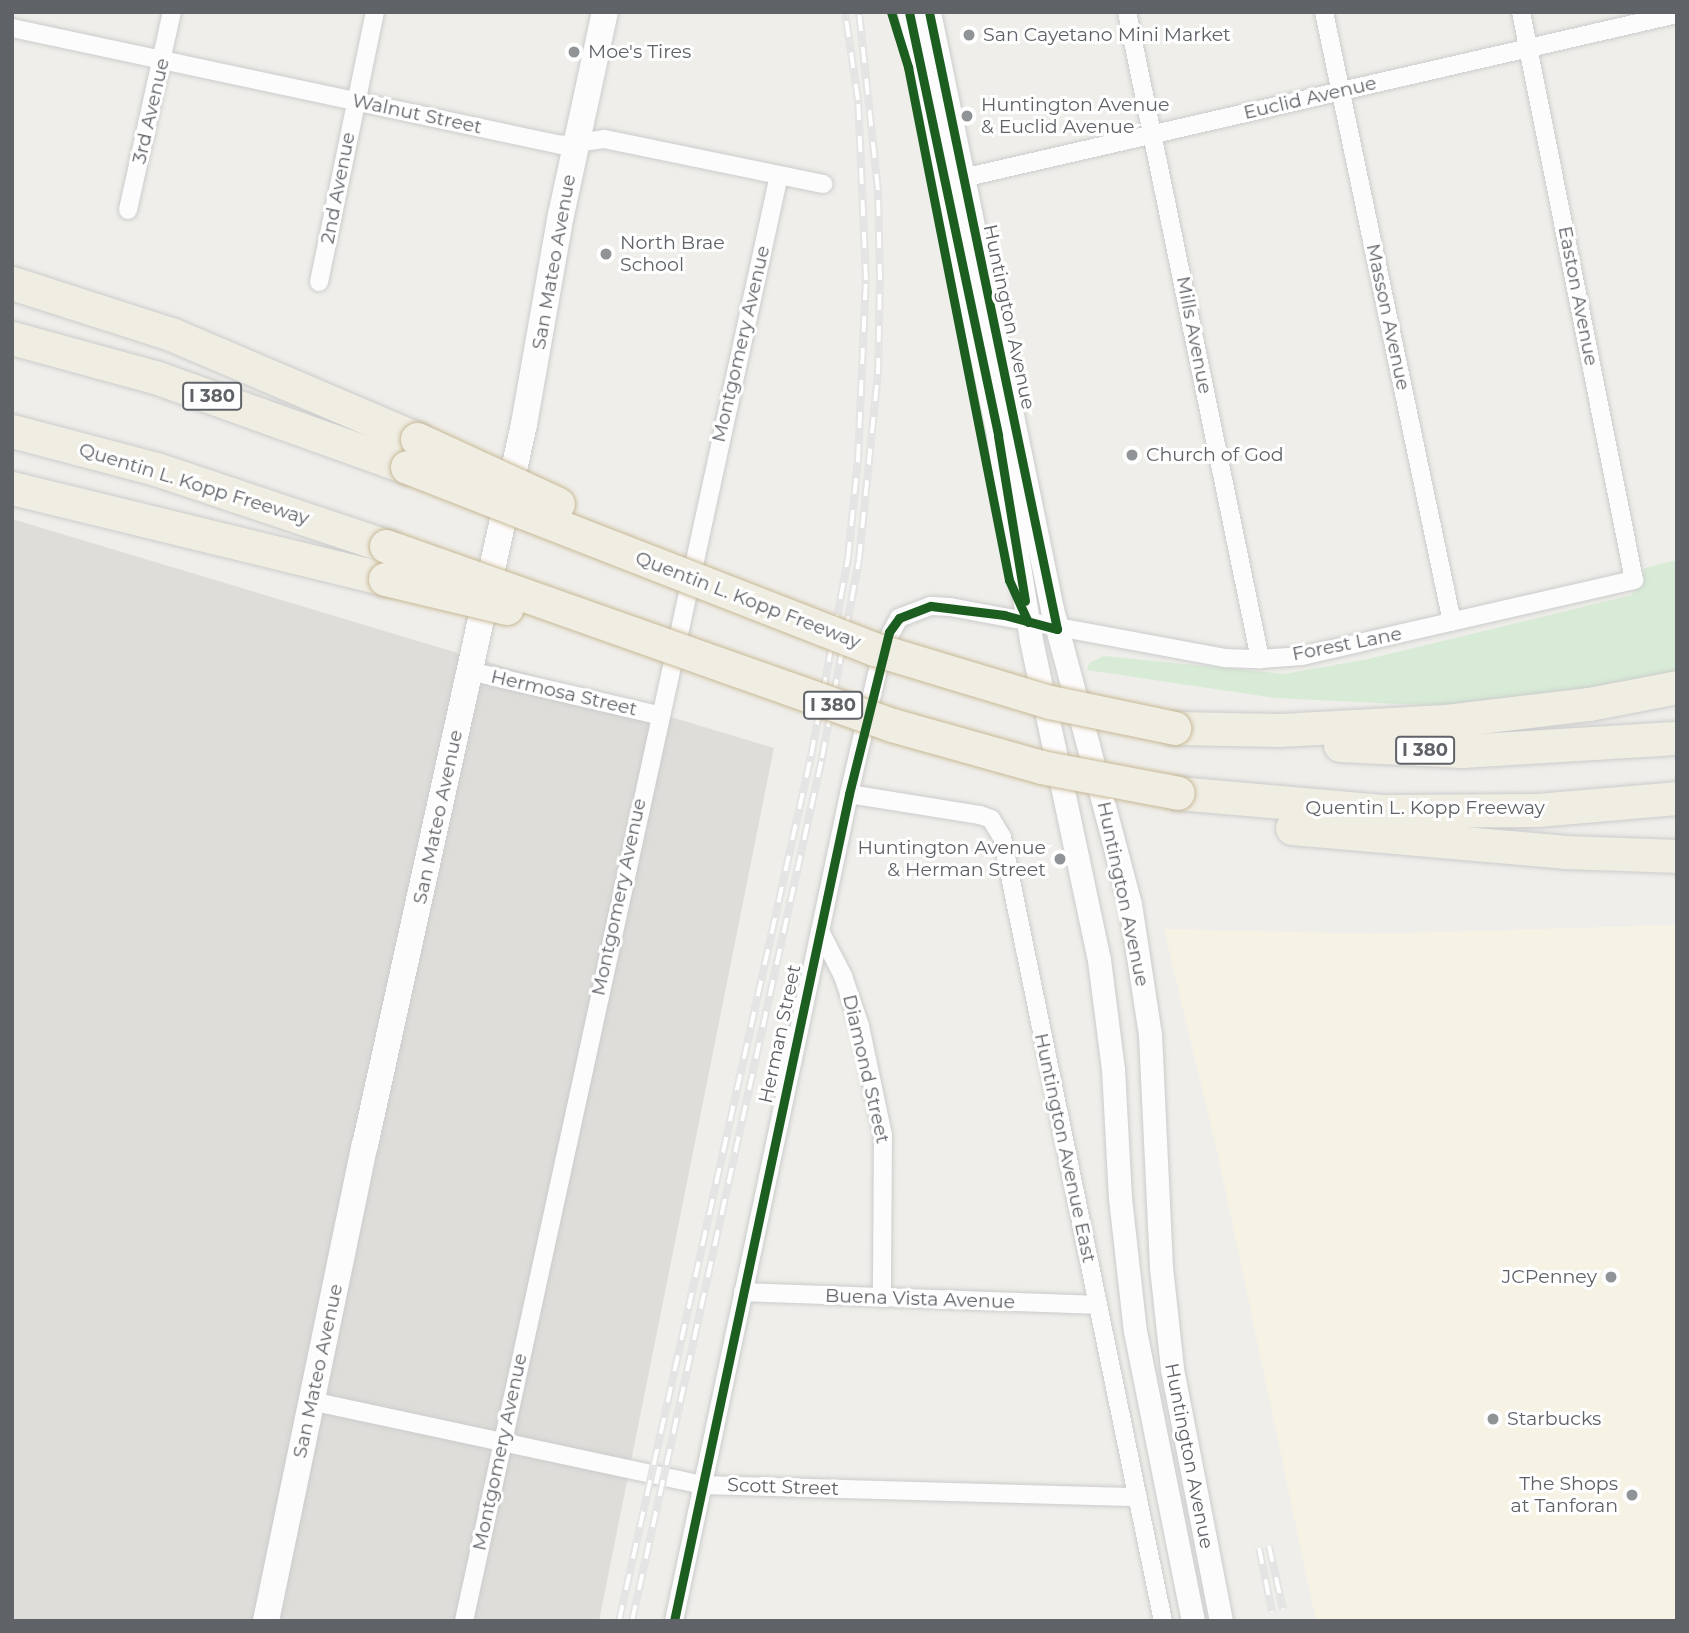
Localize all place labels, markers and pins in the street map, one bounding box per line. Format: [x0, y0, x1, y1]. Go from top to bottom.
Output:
place label: San Cayetano Mini Market [983, 24, 1231, 46]
marker: San Cayetano Mini Market [961, 27, 977, 43]
place label: Moe's Tires [588, 41, 691, 63]
marker: Moe's Tires [566, 44, 582, 60]
place label: Huntington Avenue & Euclid Avenue [981, 94, 1170, 138]
marker: Huntington Avenue & Euclid Avenue [959, 108, 975, 124]
place label: North Brae School [620, 232, 725, 276]
marker: North Brae School [598, 246, 614, 262]
place label: Church of God [1146, 444, 1284, 466]
marker: Church of God [1124, 447, 1140, 463]
place label: Huntington Avenue & Herman Street [857, 837, 1046, 881]
marker: Huntington Avenue & Herman Street [1052, 851, 1068, 867]
place label: JCPenney [1502, 1266, 1597, 1288]
marker: JCPenney [1603, 1269, 1619, 1285]
place label: Starbucks [1507, 1408, 1601, 1430]
marker: Starbucks [1485, 1411, 1501, 1427]
place label: The Shops at Tanforan [1511, 1473, 1618, 1517]
marker: The Shops at Tanforan [1624, 1487, 1640, 1503]

